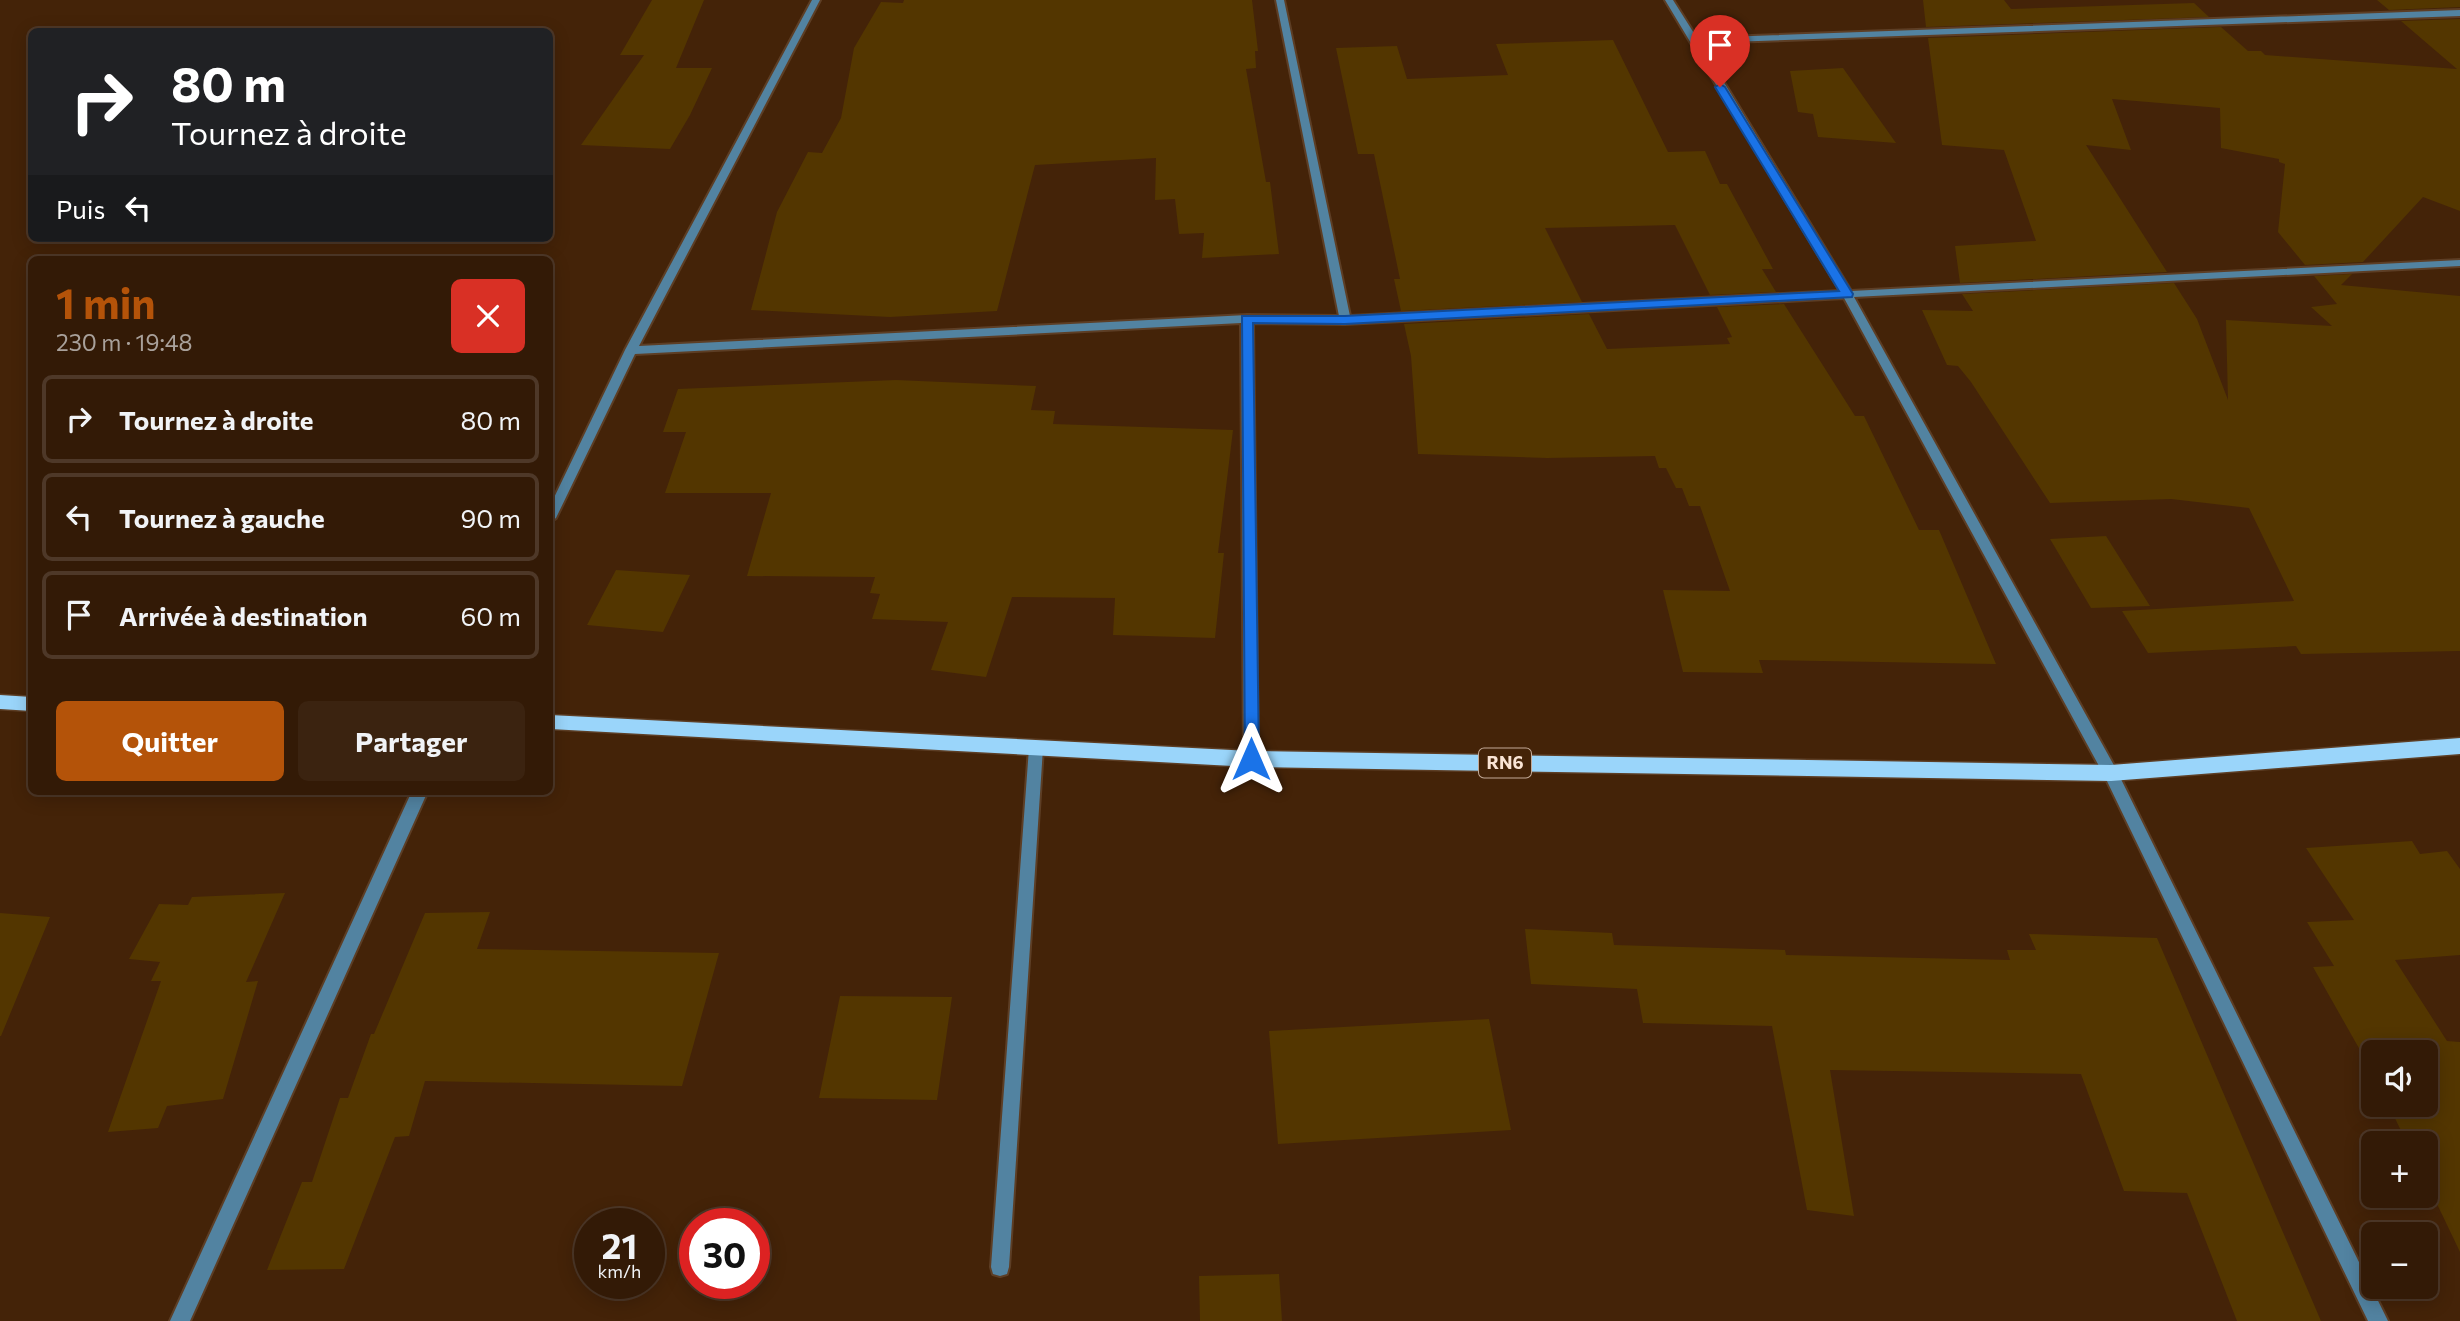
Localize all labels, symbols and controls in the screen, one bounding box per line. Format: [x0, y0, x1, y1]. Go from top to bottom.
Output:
pin [1690, 15, 1750, 87]
icon: arrive [1701, 26, 1739, 64]
text: 80 m [171, 52, 286, 112]
icon: right [56, 56, 147, 147]
text: Tournez à droite [171, 112, 407, 152]
icon: left [119, 189, 157, 227]
text: Puis [56, 193, 105, 224]
text: 1 min [56, 276, 156, 328]
button: close [451, 279, 525, 353]
text: 230 m · 19:48 [56, 328, 193, 356]
icon: right [60, 400, 98, 438]
text: Tournez à droite [119, 404, 314, 435]
text: 80 m [461, 404, 521, 435]
icon: left [60, 498, 98, 536]
text: Tournez à gauche [119, 502, 325, 533]
text: 90 m [461, 502, 521, 533]
icon: arrive [60, 596, 98, 634]
text: Arrivée à destination [119, 600, 367, 631]
text: 60 m [461, 600, 521, 631]
button: Quitter [56, 701, 284, 781]
button: Partager [298, 701, 525, 781]
position arrow [1214, 722, 1288, 796]
road number: RN6 [1479, 748, 1531, 778]
map controls [2361, 1040, 2438, 1299]
button: sound [2361, 1040, 2438, 1117]
button: + [2361, 1131, 2438, 1208]
speed limit sign: 30 [679, 1208, 770, 1299]
button: − [2361, 1222, 2438, 1299]
text: 21 [602, 1223, 637, 1266]
text: km/h [598, 1260, 641, 1282]

